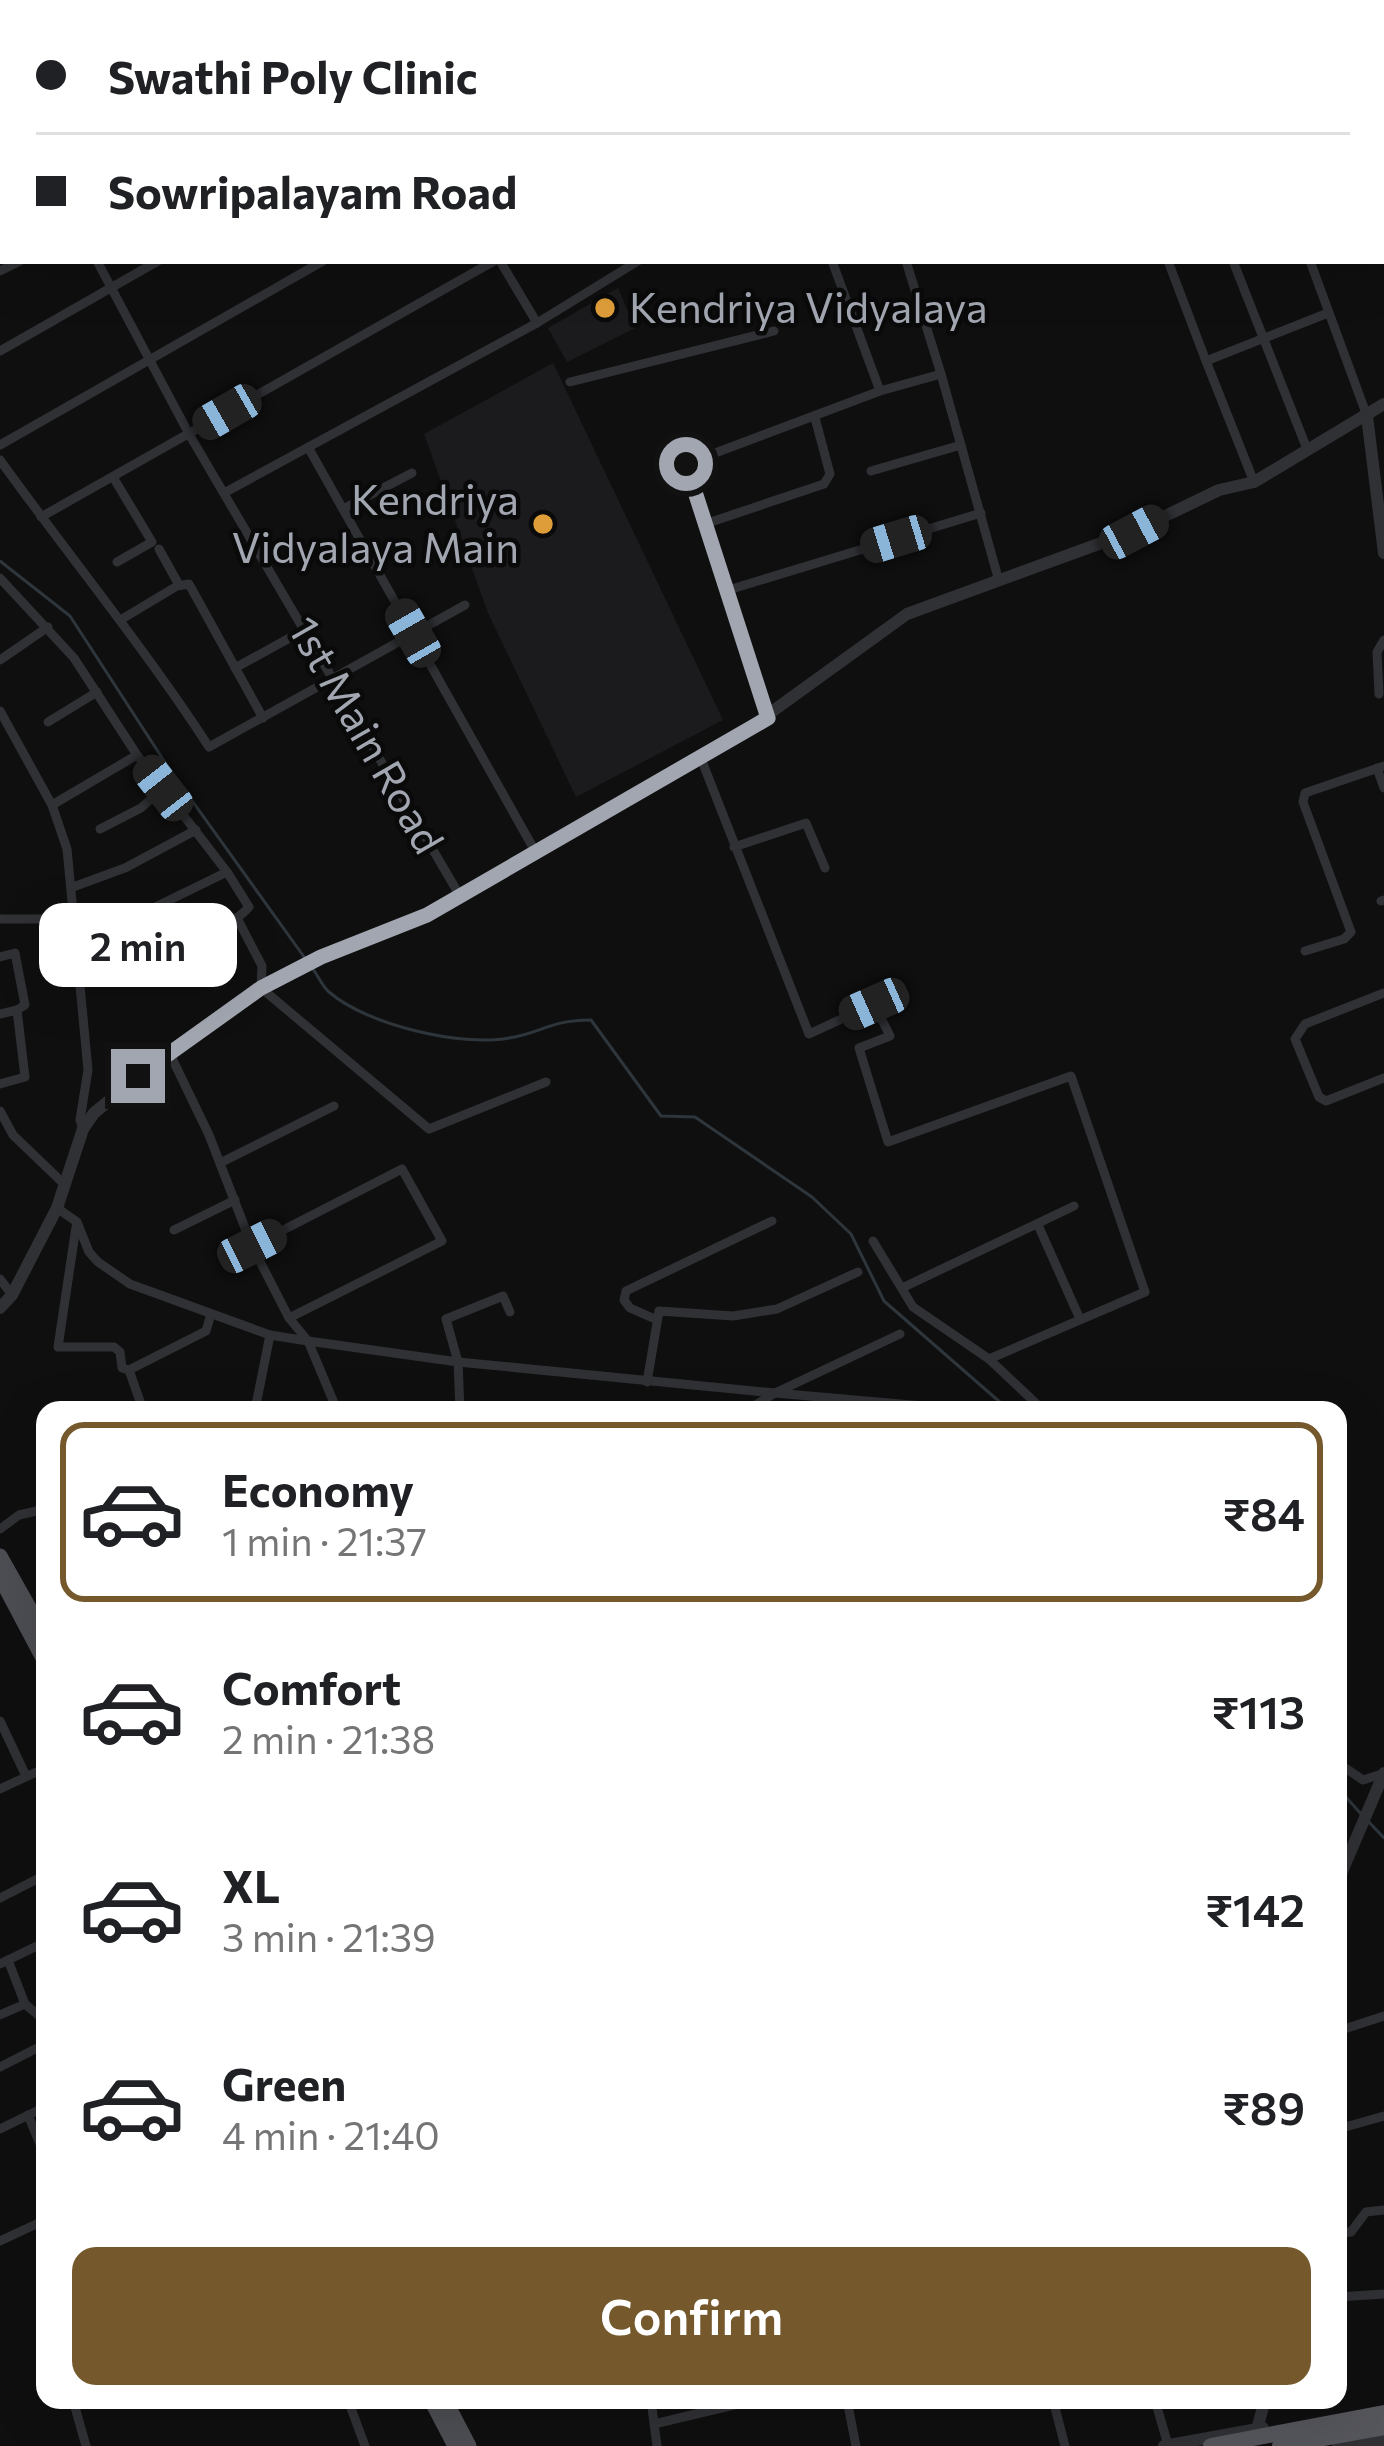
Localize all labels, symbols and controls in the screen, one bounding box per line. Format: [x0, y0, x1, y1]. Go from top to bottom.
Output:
text: Swathi Poly Clinic [108, 48, 478, 103]
text: Sowripalayam Road [108, 163, 517, 218]
place label: Kendriya Vidyalaya [629, 280, 988, 332]
marker: Kendriya Vidyalaya [592, 295, 618, 321]
car [187, 378, 267, 446]
route start [659, 437, 713, 491]
place label: Kendriya Vidyalaya Main [232, 472, 519, 572]
car [1094, 499, 1174, 565]
marker: Kendriya Vidyalaya Main [530, 511, 556, 537]
car [856, 511, 936, 567]
car [379, 593, 447, 673]
street label: 1st Main Road [279, 606, 456, 862]
car [127, 749, 199, 827]
callout: 2 min [39, 902, 237, 986]
text: 2 min [90, 921, 186, 969]
car [834, 973, 914, 1035]
route end [111, 1049, 165, 1103]
car [212, 1214, 292, 1278]
icon: car [78, 1458, 186, 1566]
text: Economy [222, 1461, 414, 1516]
text: ₹84 [1222, 1485, 1305, 1540]
text: 1 min · 21:37 [222, 1516, 427, 1564]
icon: car [78, 1656, 186, 1764]
text: Comfort [222, 1659, 401, 1714]
text: ₹113 [1211, 1683, 1305, 1738]
text: 2 min · 21:38 [222, 1714, 435, 1762]
icon: car [78, 1854, 186, 1962]
text: XL [222, 1857, 280, 1912]
text: ₹142 [1205, 1881, 1305, 1936]
text: 3 min · 21:39 [222, 1912, 436, 1960]
icon: car [78, 2052, 186, 2160]
text: Green [222, 2055, 346, 2110]
text: ₹89 [1222, 2079, 1305, 2134]
text: 4 min · 21:40 [222, 2110, 440, 2158]
button: Confirm [72, 2247, 1311, 2385]

